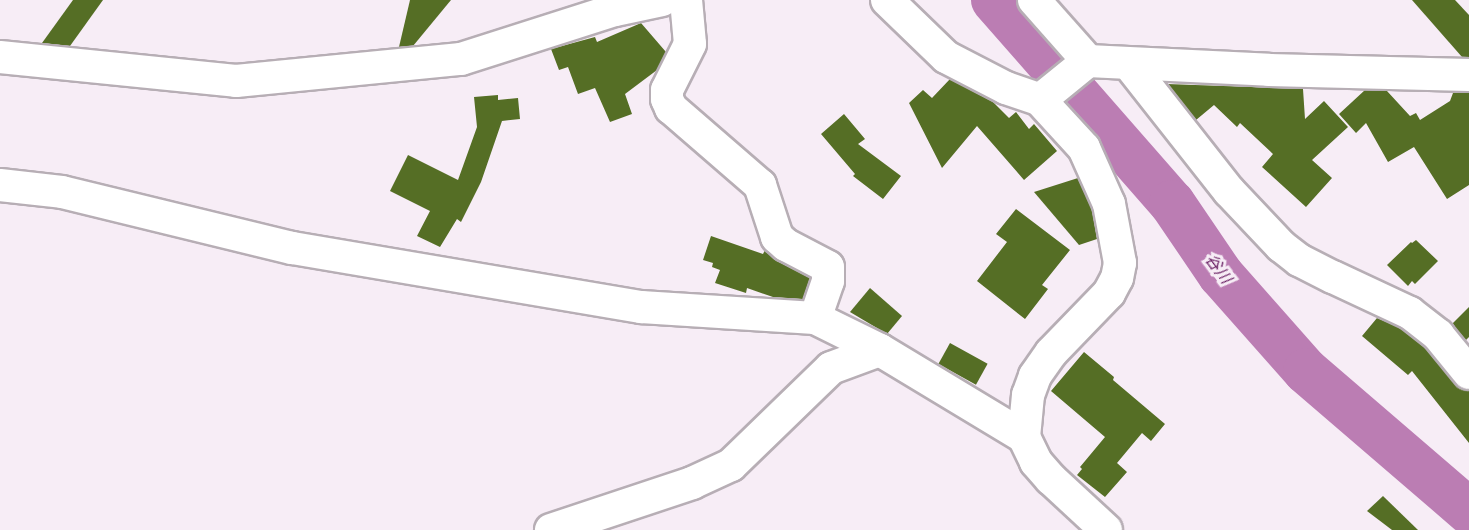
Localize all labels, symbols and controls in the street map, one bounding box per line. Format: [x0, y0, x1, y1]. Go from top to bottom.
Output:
water label: 谷川 [1201, 250, 1235, 288]

